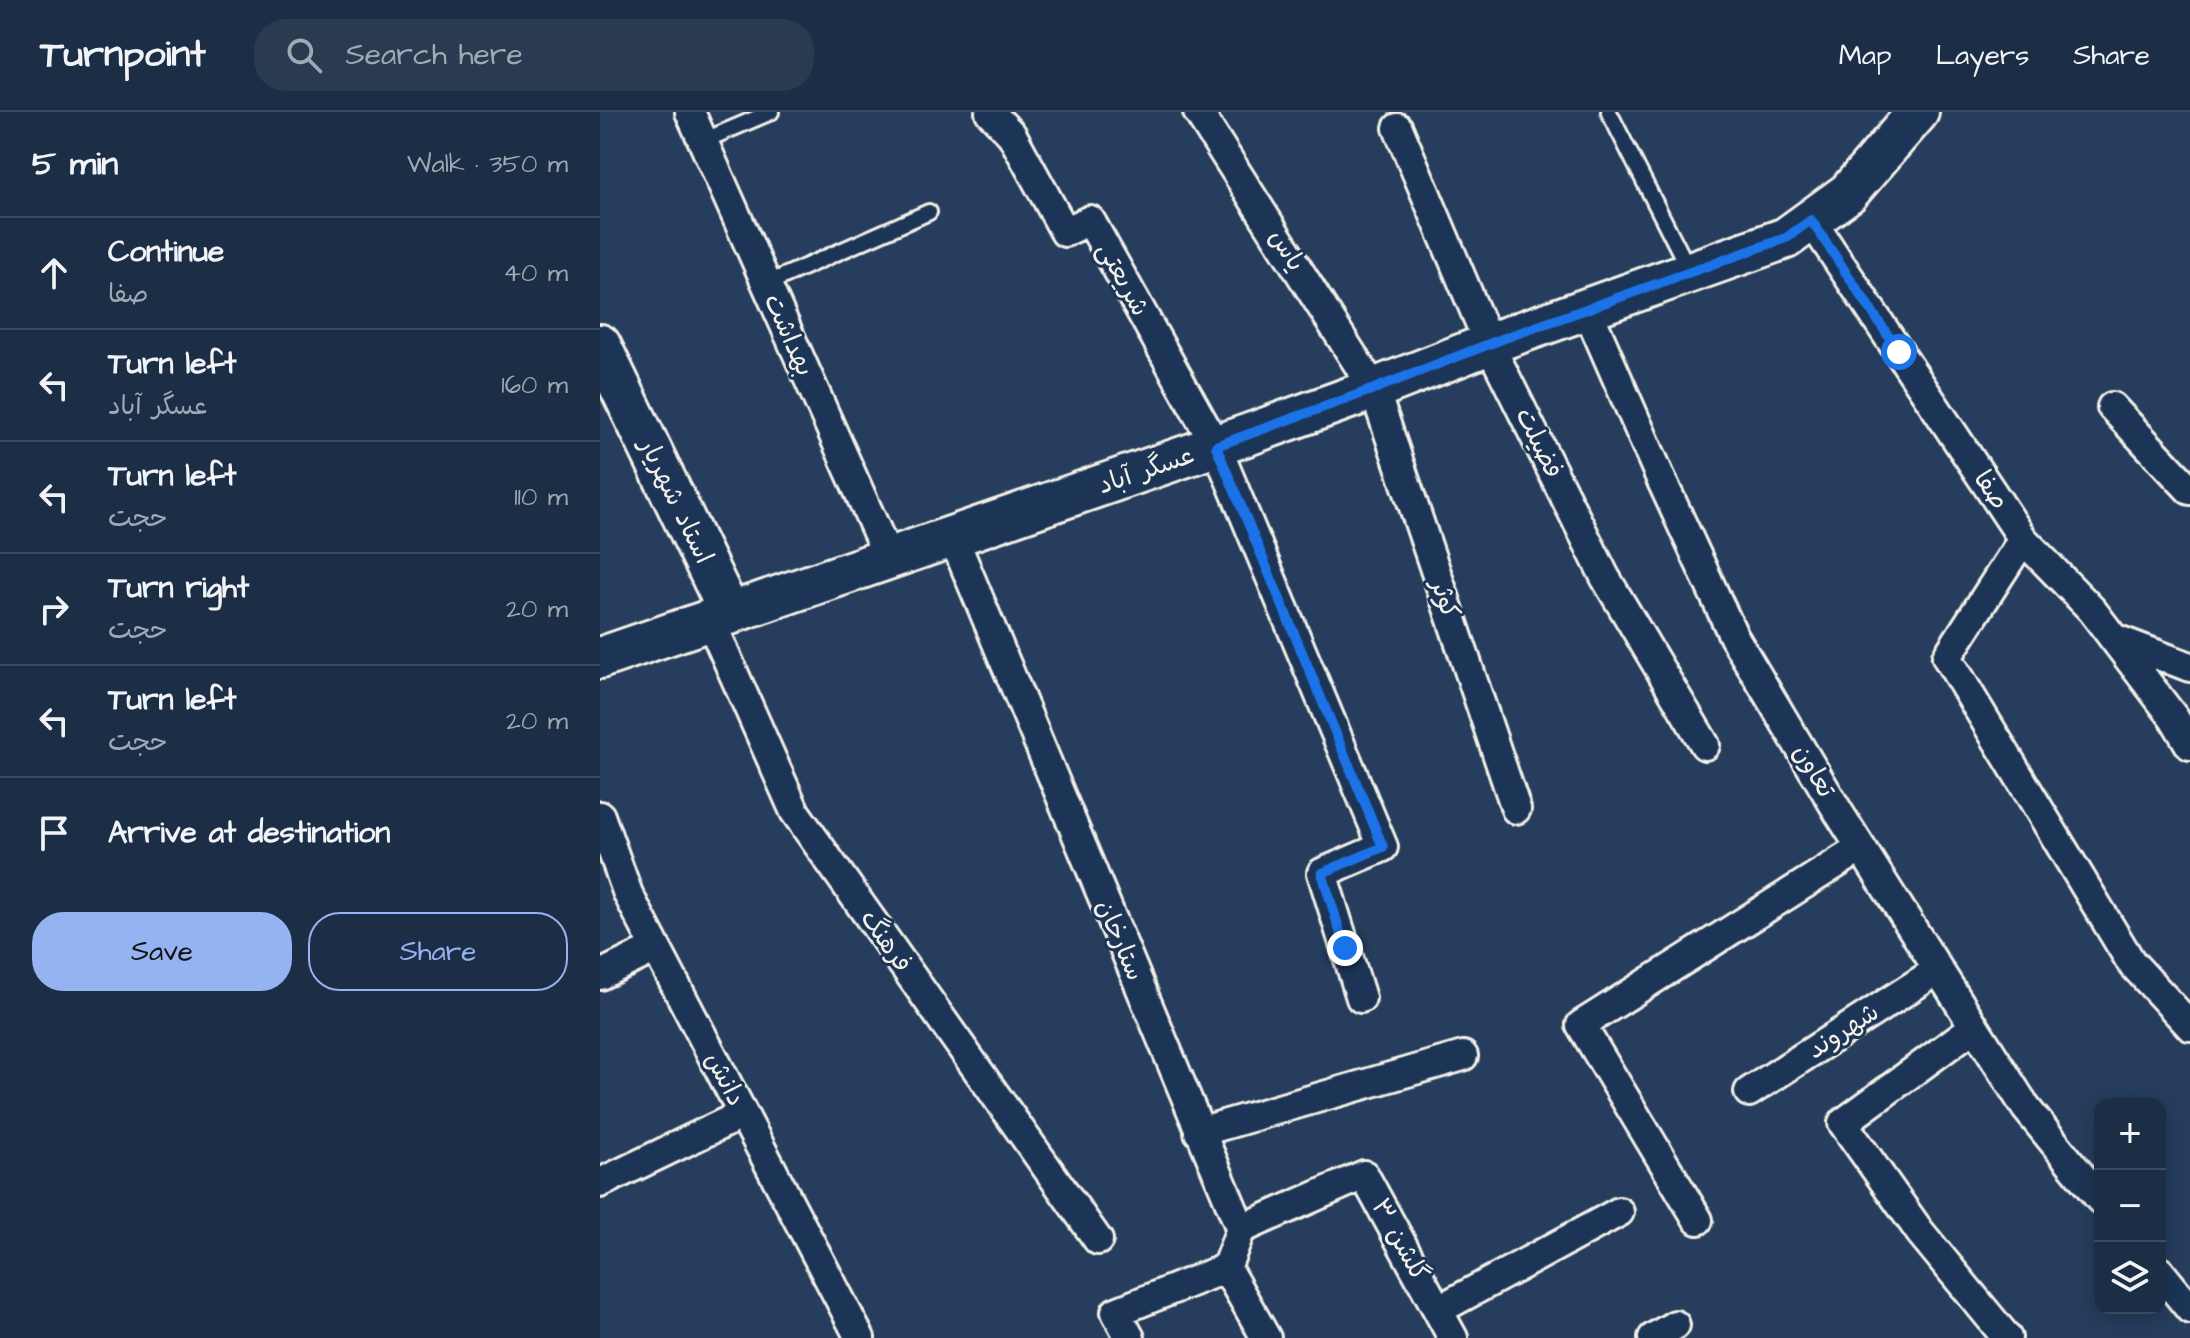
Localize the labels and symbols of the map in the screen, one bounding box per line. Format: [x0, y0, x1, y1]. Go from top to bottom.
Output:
street label: یاس [1260, 222, 1314, 278]
street label: شریعتی [1088, 235, 1158, 323]
street label: بهداشت [755, 288, 823, 382]
route start [1881, 334, 1917, 370]
street label: فضیلت [1507, 402, 1571, 484]
street label: استاد شهریار [629, 430, 722, 570]
street label: عسگر آباد [1093, 437, 1199, 503]
street label: صفا [1965, 463, 2017, 517]
street label: کوثر [1421, 573, 1468, 624]
street label: تعاون [1784, 737, 1844, 805]
street label: ستارخان [1087, 894, 1153, 986]
street label: فرهنگ [851, 902, 921, 980]
route end [1327, 930, 1363, 966]
street label: شهروند [1800, 994, 1886, 1068]
street label: دانش [696, 1046, 754, 1112]
street label: گلشن ۳ [1362, 1192, 1438, 1288]

